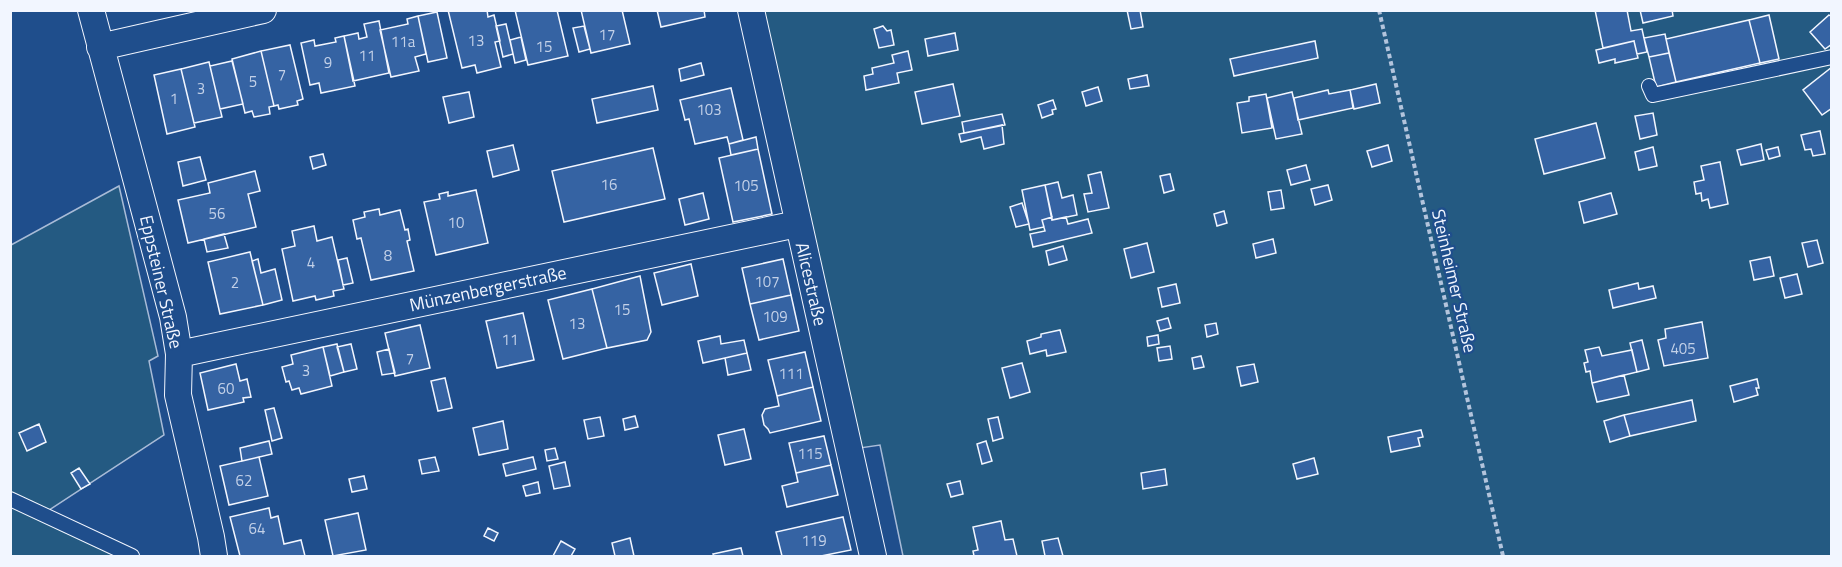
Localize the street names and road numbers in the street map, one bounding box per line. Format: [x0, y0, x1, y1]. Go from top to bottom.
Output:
street label: Steinheimer Straße [1425, 207, 1484, 355]
street label: Eppsteiner Straße [133, 213, 190, 351]
street label: Alicestraße [789, 239, 834, 328]
street label: Münzenbergerstraße [407, 259, 569, 318]

